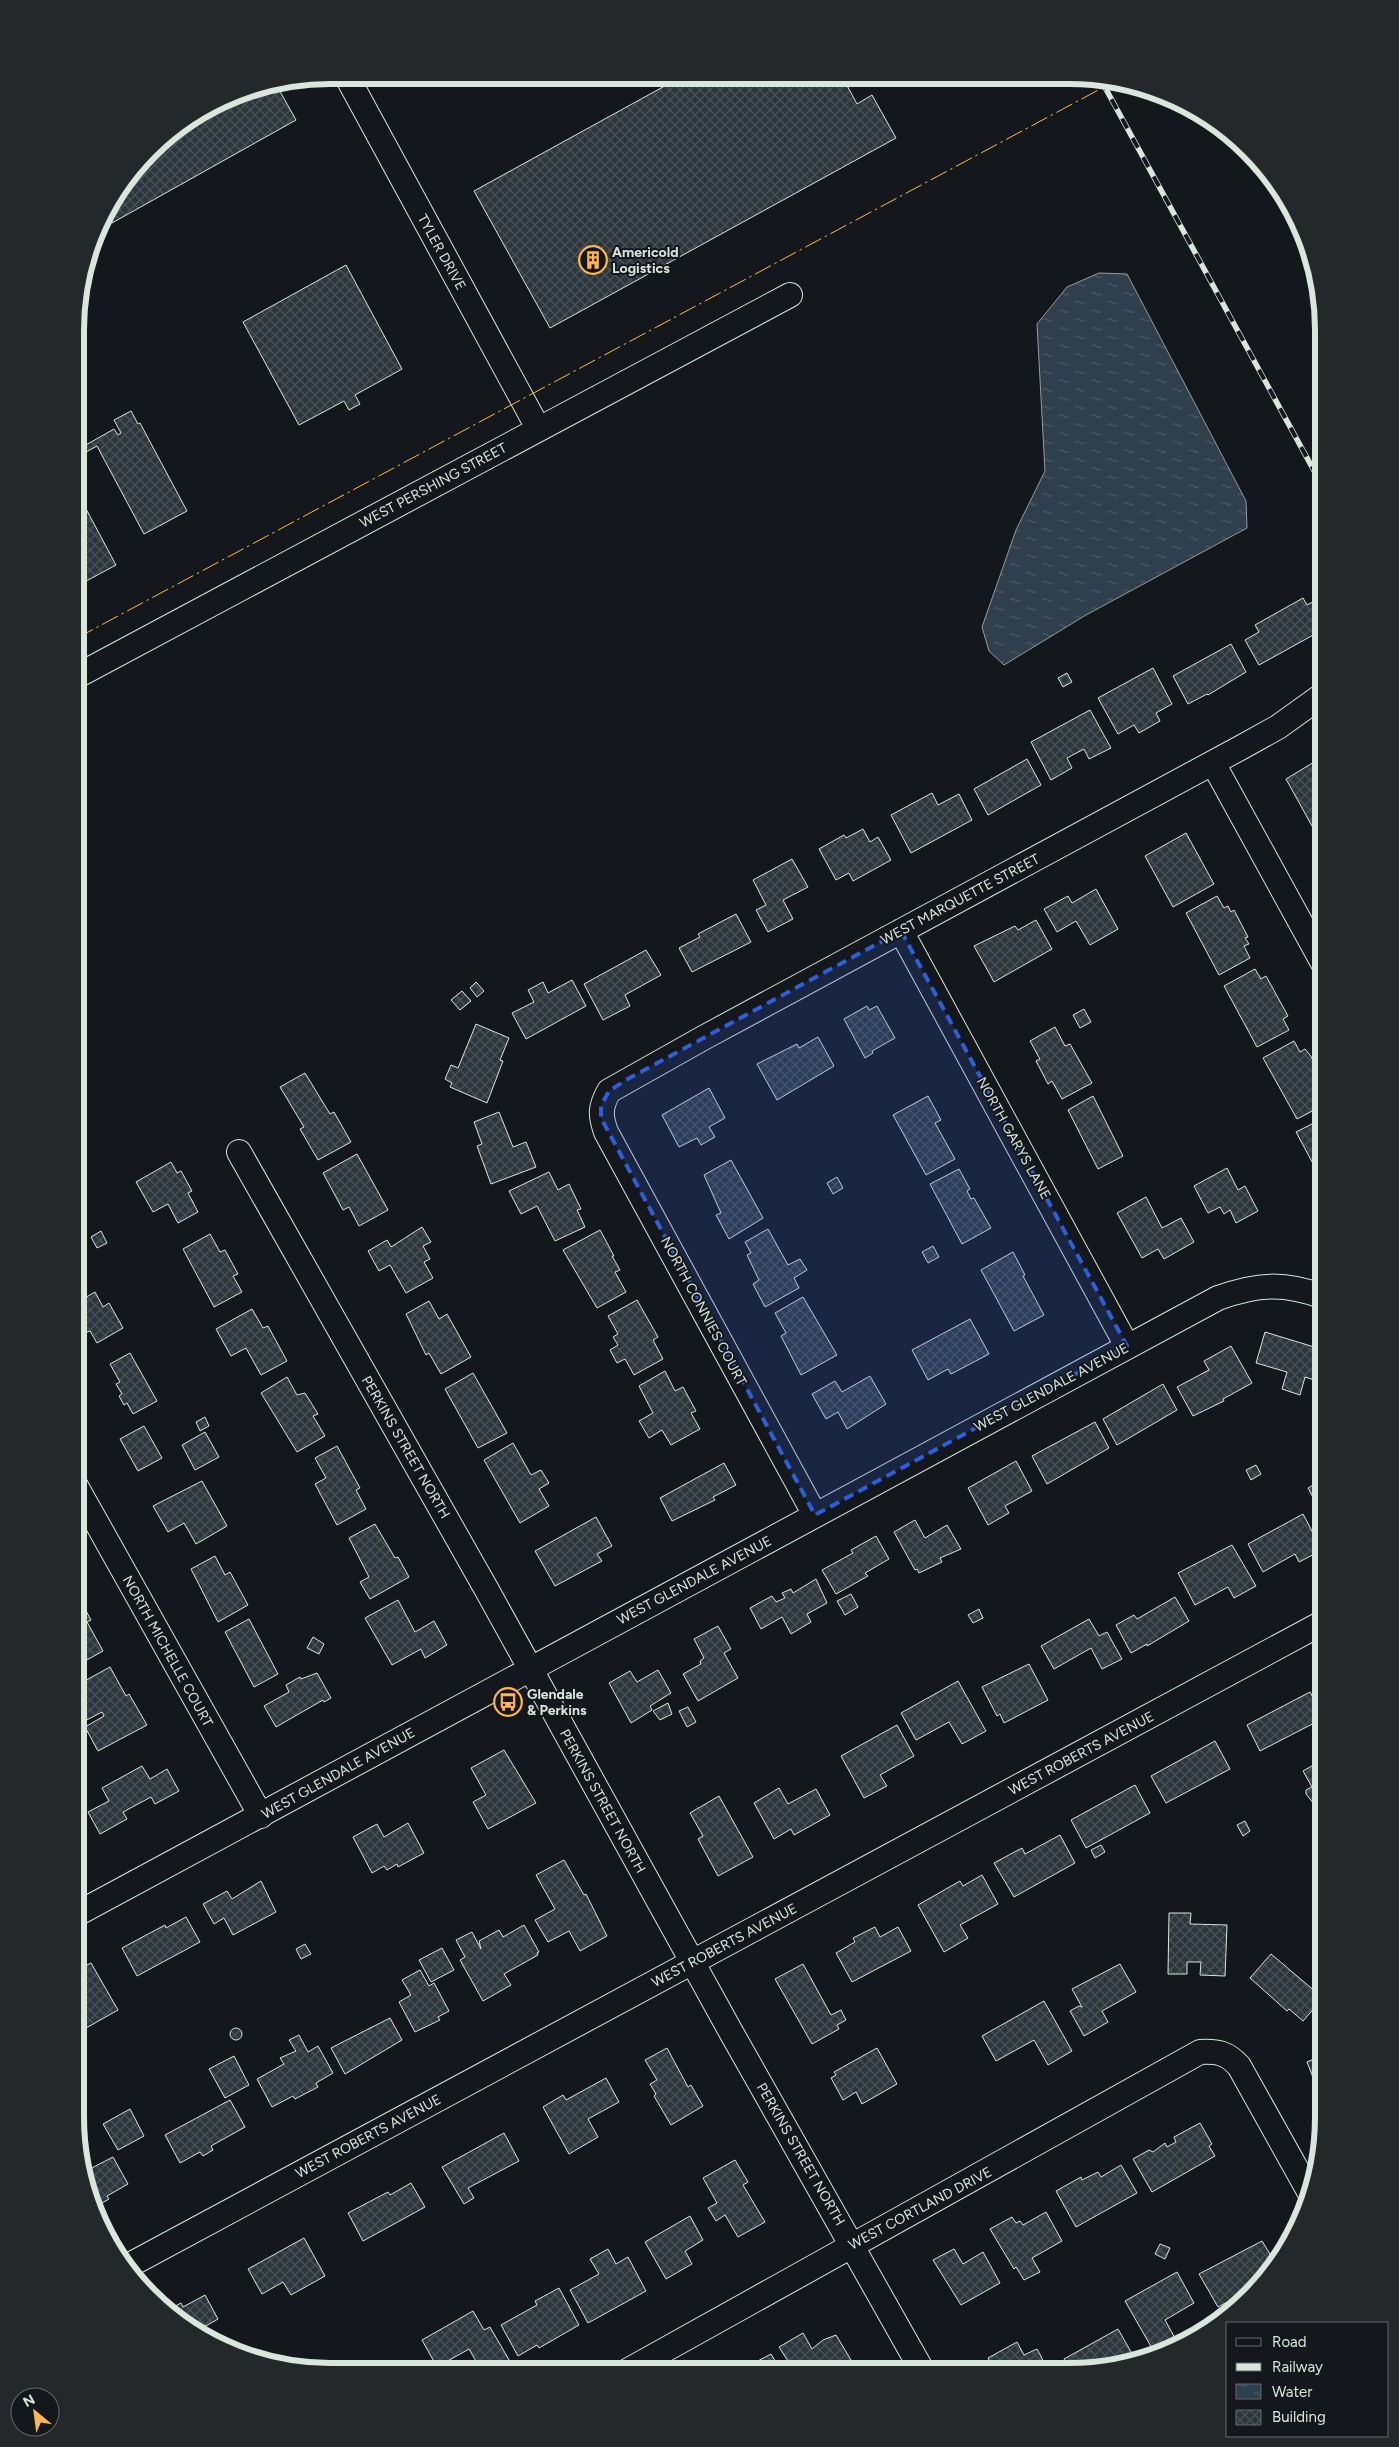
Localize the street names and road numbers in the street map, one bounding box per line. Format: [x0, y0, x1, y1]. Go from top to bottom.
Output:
street label: TYLER DRIVE [414, 211, 469, 293]
street label: WEST PERSHING STREET [357, 439, 510, 531]
street label: WEST MARQUETTE STREET [878, 850, 1043, 949]
street label: NORTH GARYS LANE [973, 1074, 1054, 1202]
street label: NORTH CONNIES COURT [657, 1234, 750, 1389]
street label: WEST GLENDALE AVENUE [971, 1339, 1131, 1435]
street label: PERKINS STREET NORTH [358, 1373, 453, 1522]
street label: WEST GLENDALE AVENUE [614, 1532, 774, 1628]
street label: NORTH MICHELLE COURT [119, 1573, 216, 1730]
street label: WEST ROBERTS AVENUE [1006, 1708, 1157, 1799]
street label: WEST GLENDALE AVENUE [259, 1724, 418, 1823]
street label: PERKINS STREET NORTH [556, 1726, 649, 1876]
street label: WEST ROBERTS AVENUE [649, 1900, 800, 1991]
street label: PERKINS STREET NORTH [753, 2080, 848, 2229]
street label: WEST ROBERTS AVENUE [293, 2091, 444, 2182]
street label: WEST CORTLAND DRIVE [846, 2163, 995, 2253]

